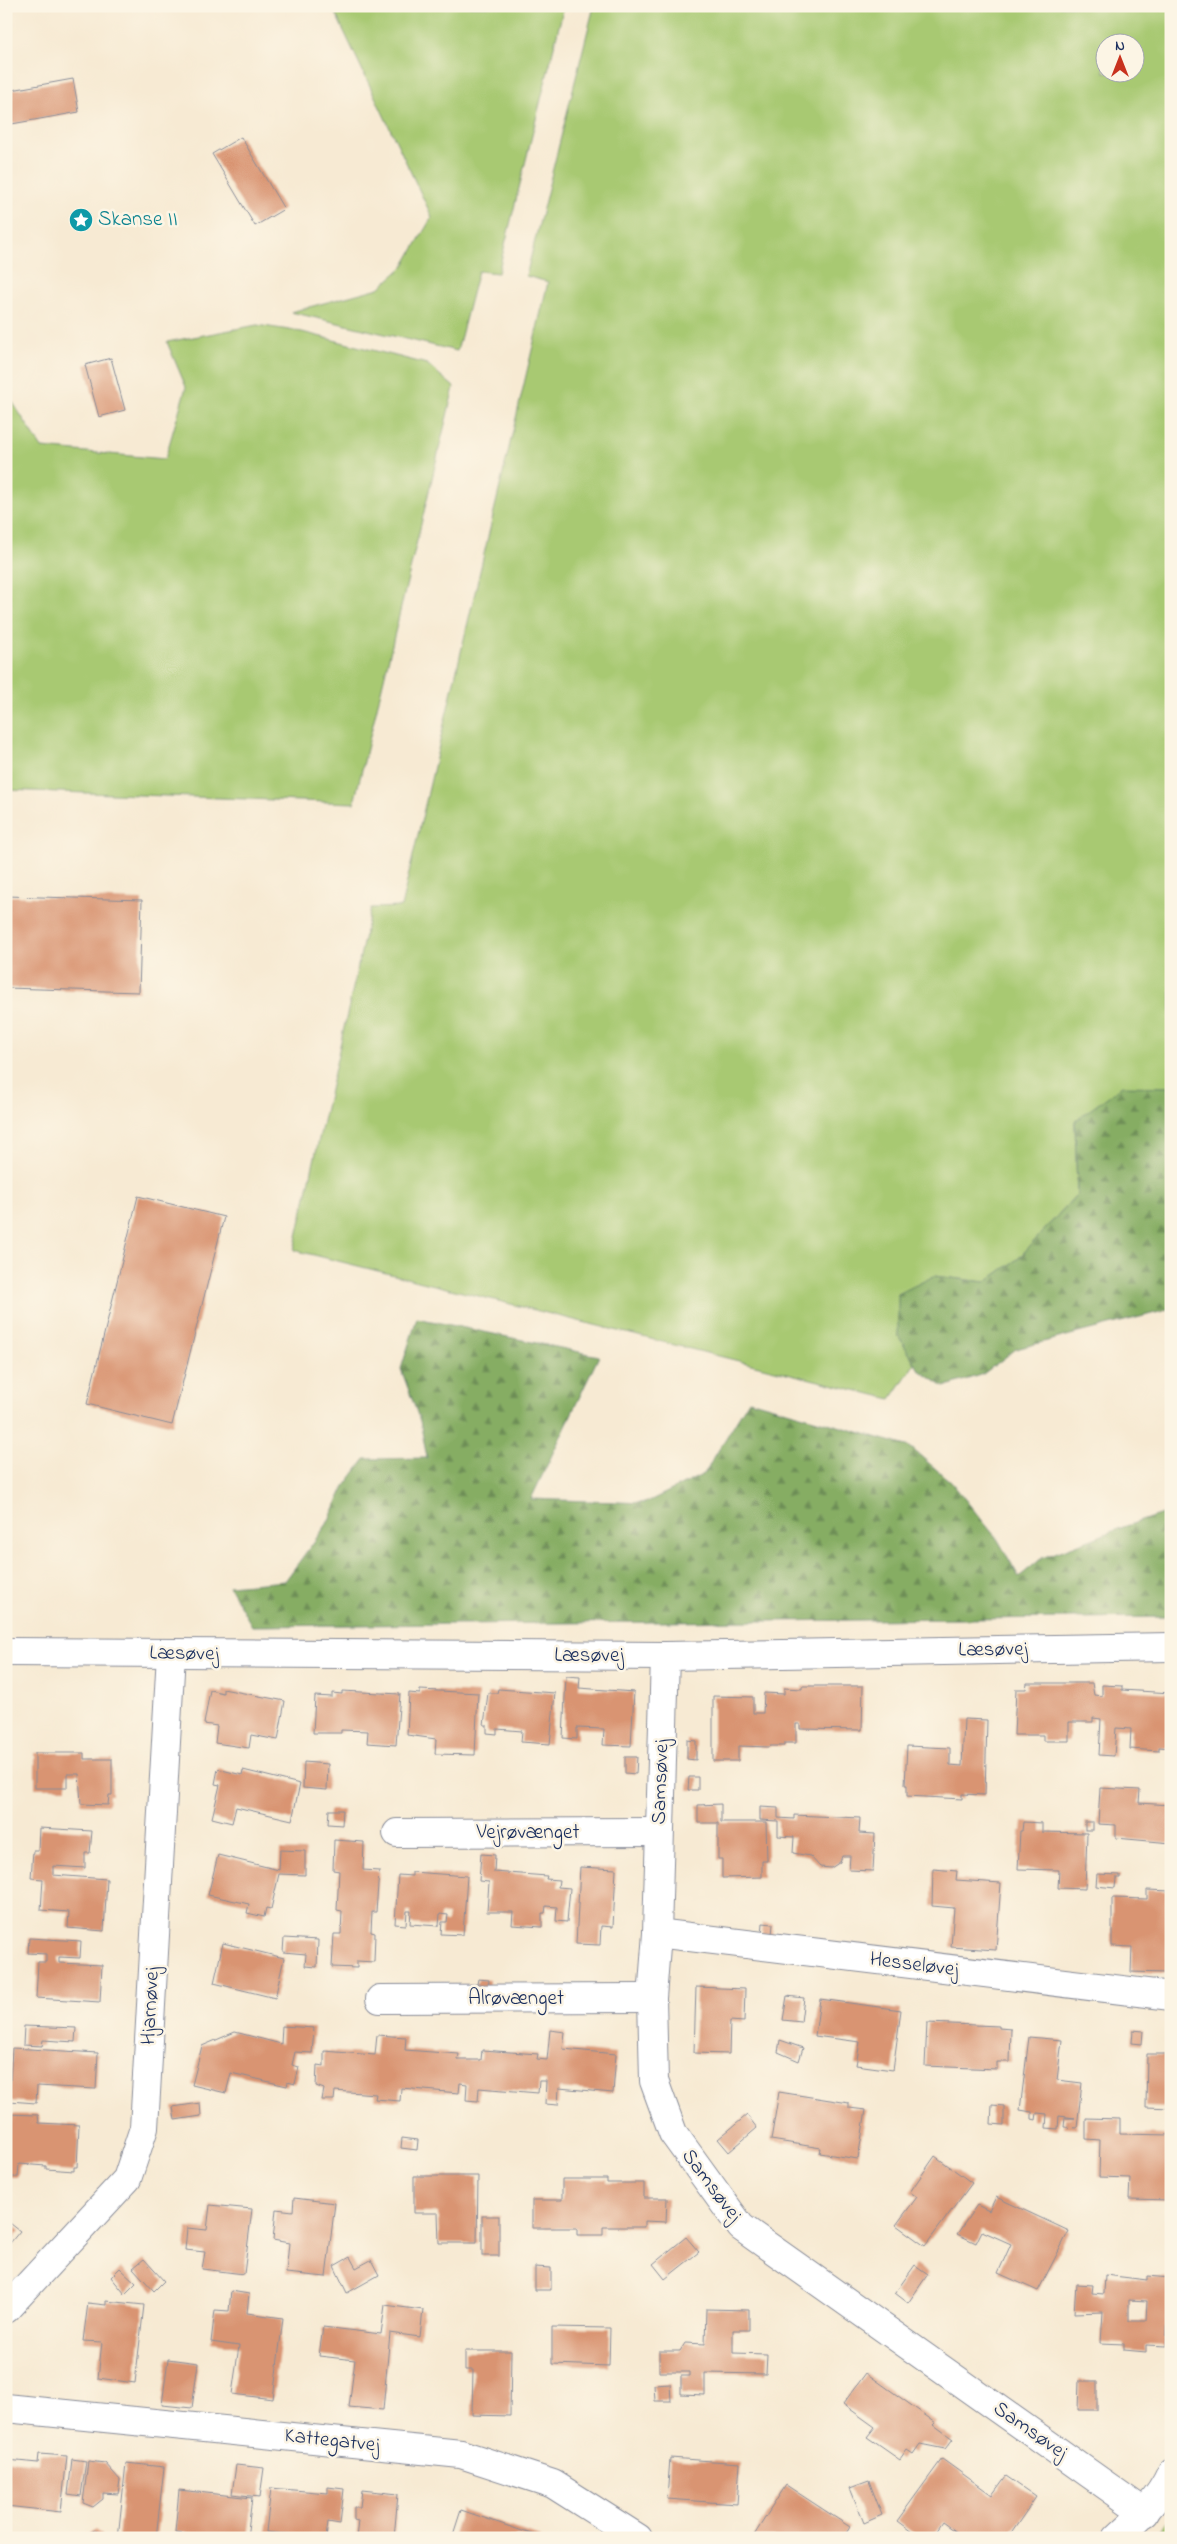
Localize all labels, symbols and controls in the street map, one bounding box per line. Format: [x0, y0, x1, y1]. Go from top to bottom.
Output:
north arrow [1094, 32, 1144, 82]
text: N [1115, 36, 1125, 57]
place label: Skanse II [98, 205, 178, 235]
place icon: Skanse II [68, 207, 94, 233]
street label: Læsøvej [958, 1634, 1029, 1666]
street label: Læsøvej [149, 1638, 220, 1670]
street label: Læsøvej [554, 1641, 625, 1671]
street label: Samsøvej [645, 1738, 678, 1825]
street label: Vejrøvænget [476, 1818, 579, 1850]
street label: Hesseløvej [868, 1945, 961, 1985]
street label: Hjarnøvej [134, 1966, 168, 2046]
street label: Alrøvænget [468, 1984, 564, 2016]
street label: Samsøvej [673, 2143, 749, 2230]
street label: Samsøvej [987, 2394, 1074, 2468]
street label: Kattegatvej [283, 2421, 382, 2463]

